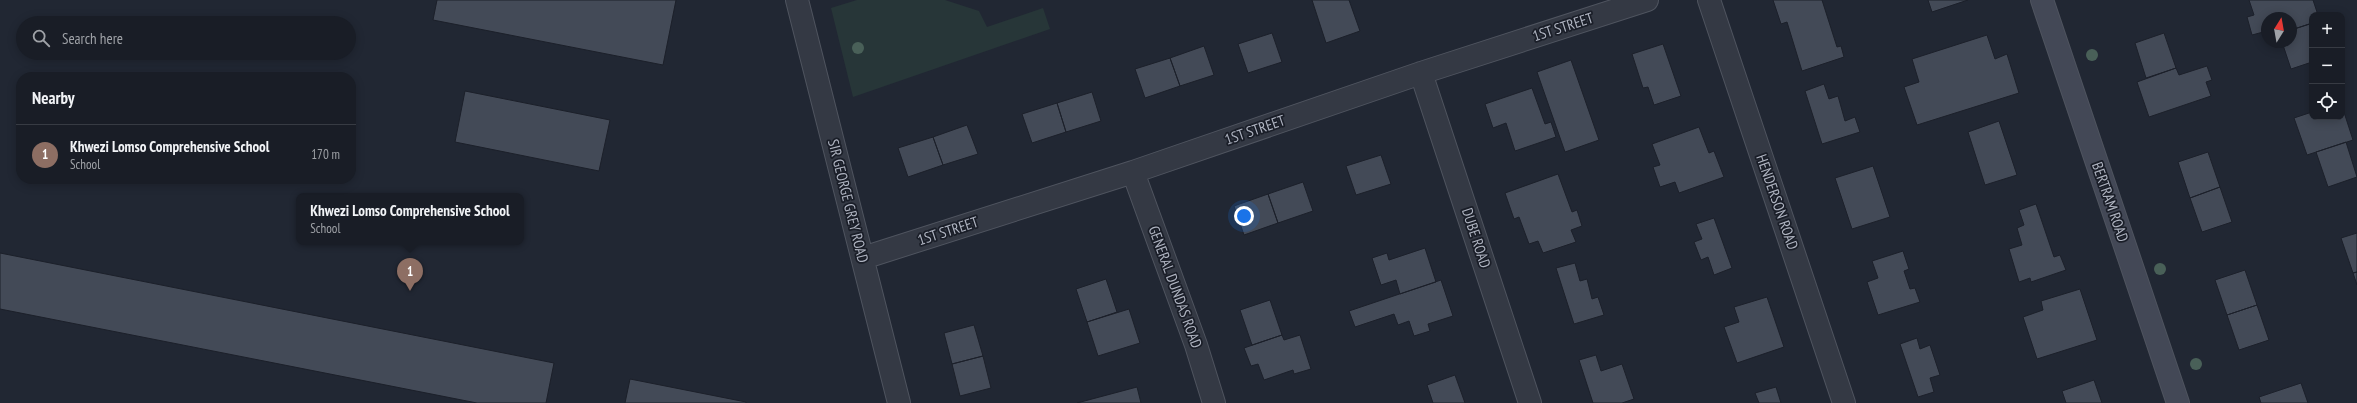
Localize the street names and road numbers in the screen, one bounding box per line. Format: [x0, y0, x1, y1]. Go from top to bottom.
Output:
street label: 1ST STREET [1530, 8, 1596, 45]
street label: 1ST STREET [1222, 110, 1288, 149]
street label: SIR GEORGE GREY ROAD [824, 137, 873, 265]
street label: HENDERSON ROAD [1752, 152, 1803, 252]
street label: BERTRAM ROAD [2088, 159, 2133, 244]
street label: DUBE ROAD [1458, 205, 1495, 270]
street label: 1ST STREET [915, 212, 981, 249]
street label: GENERAL DUNDAS ROAD [1145, 223, 1206, 351]

